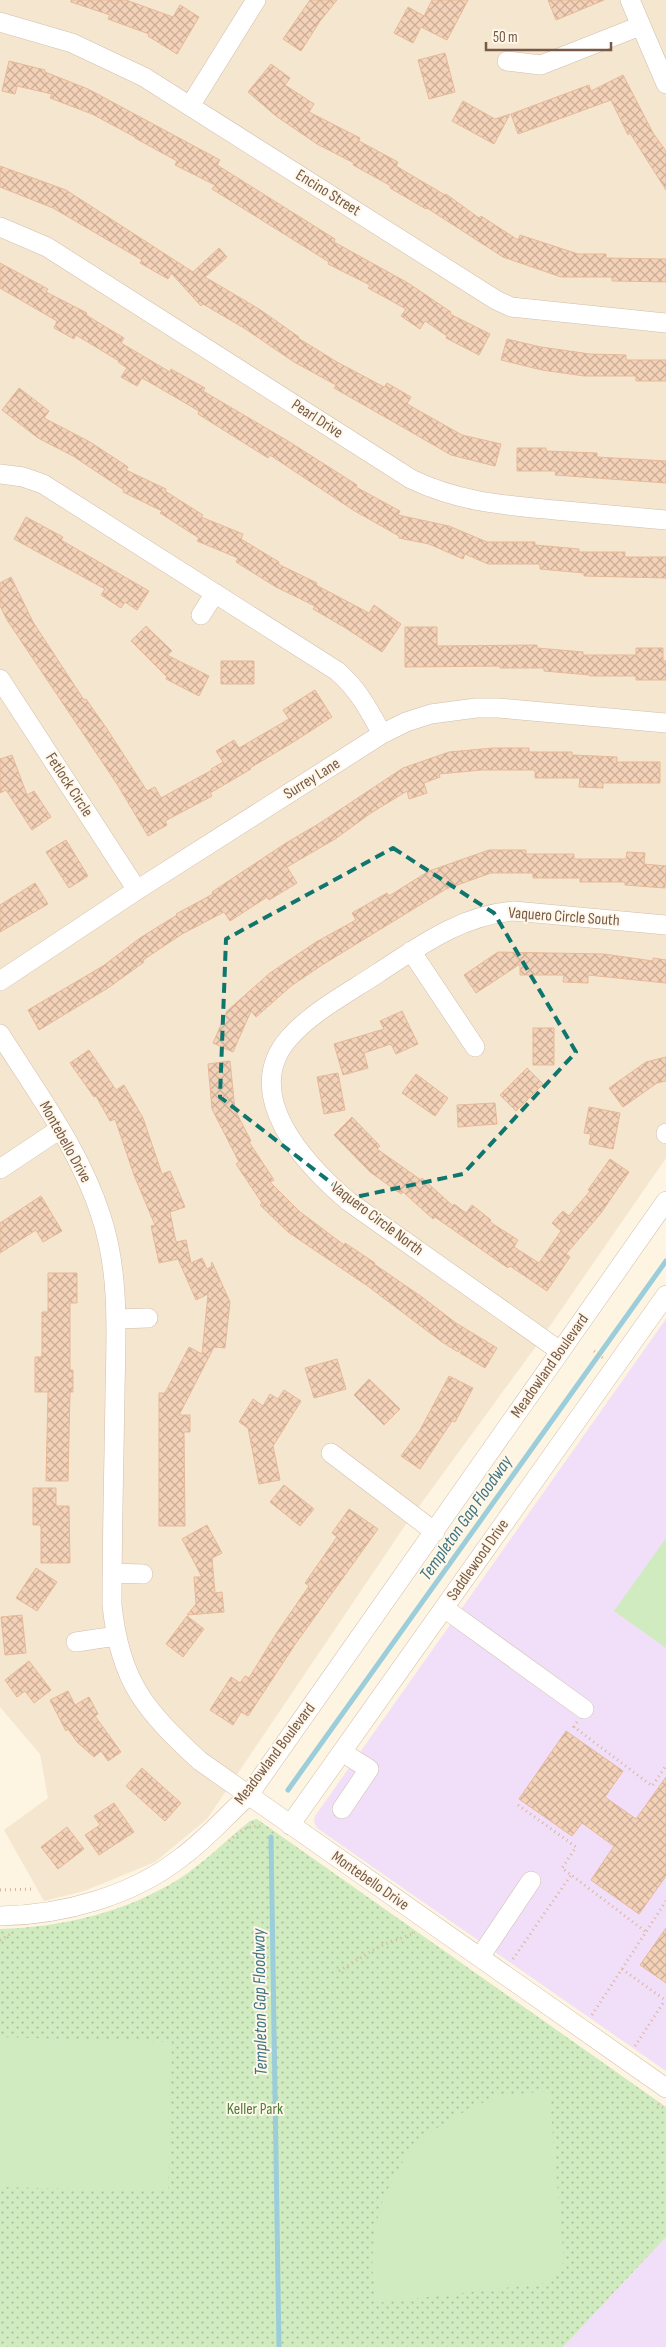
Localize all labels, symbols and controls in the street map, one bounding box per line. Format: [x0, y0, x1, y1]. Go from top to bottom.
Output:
scale bar [486, 20, 611, 52]
text: 50 m [493, 28, 518, 47]
street label: Encino Street [292, 166, 364, 220]
street label: Pearl Drive [288, 395, 346, 443]
street label: Fetlock Circle [41, 749, 97, 821]
street label: Surrey Lane [280, 754, 344, 804]
street label: Vaquero Circle South [508, 904, 620, 930]
street label: Montebello Drive [35, 1098, 95, 1186]
street label: Vaquero Circle North [327, 1178, 427, 1260]
street label: Meadowland Boulevard [507, 1310, 593, 1422]
water label: Templeton Gap Floodway [415, 1451, 517, 1584]
street label: Saddlewood Drive [443, 1516, 513, 1604]
street label: Meadowland Boulevard [231, 1699, 319, 1809]
street label: Montebello Drive [328, 1847, 412, 1915]
water label: Templeton Gap Floodway [248, 1927, 272, 2076]
park label: Keller Park [227, 2100, 283, 2119]

